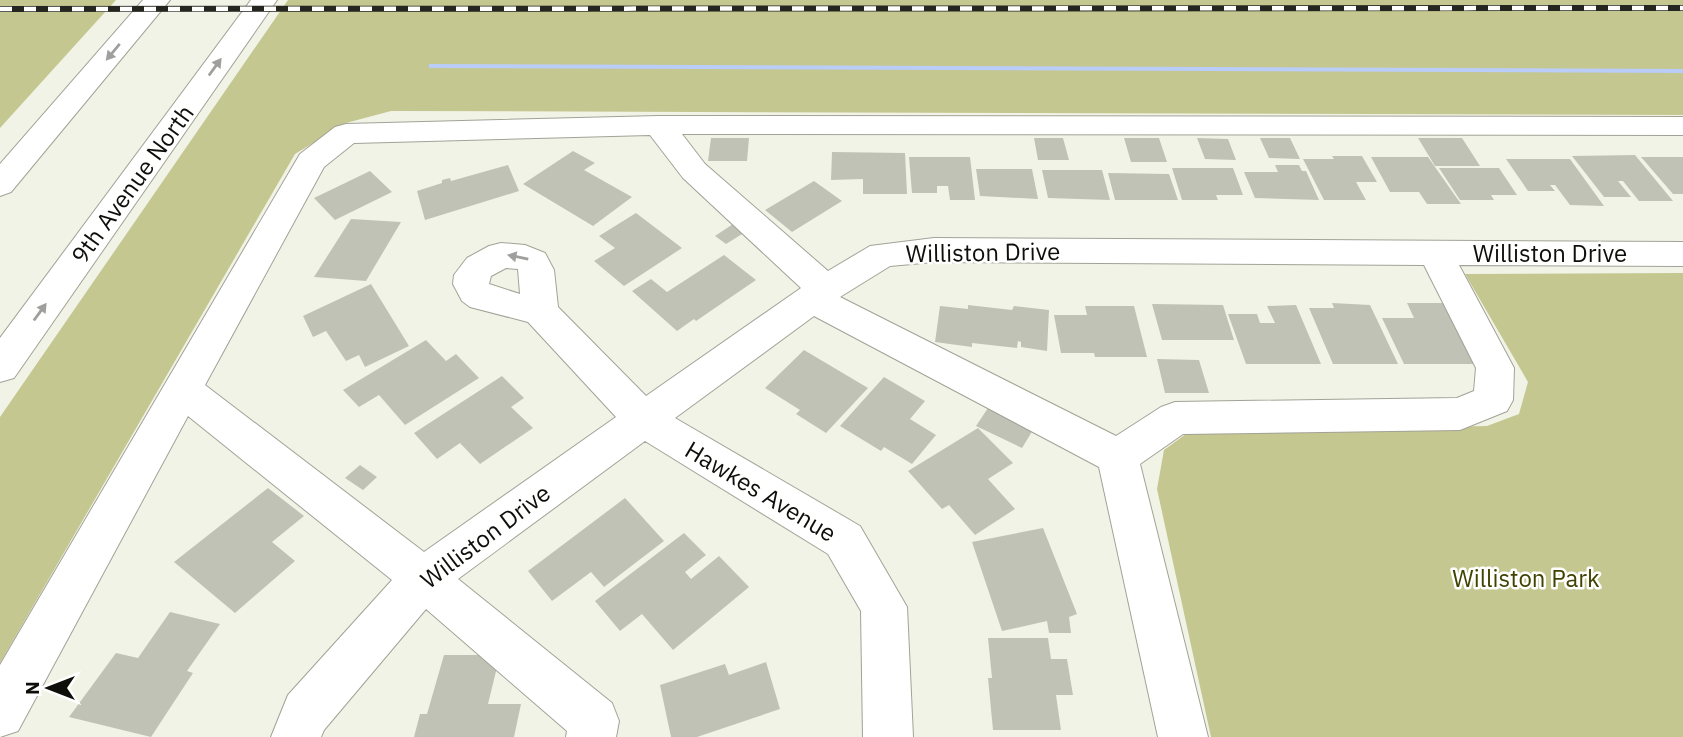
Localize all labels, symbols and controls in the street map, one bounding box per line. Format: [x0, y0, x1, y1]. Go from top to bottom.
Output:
one-way arrow [105, 43, 121, 61]
one-way arrow [208, 59, 223, 77]
street label: 9th Avenue North [63, 98, 201, 270]
street label: Williston Drive [905, 235, 1061, 269]
street label: Williston Drive [1473, 237, 1627, 269]
one-way arrow [506, 251, 528, 262]
one-way arrow [33, 303, 47, 321]
street label: Hawkes Avenue [679, 433, 843, 549]
street label: Williston Drive [414, 477, 556, 595]
park label: Williston Park [1452, 562, 1600, 594]
north arrow [14, 653, 84, 723]
text: N [20, 681, 44, 695]

